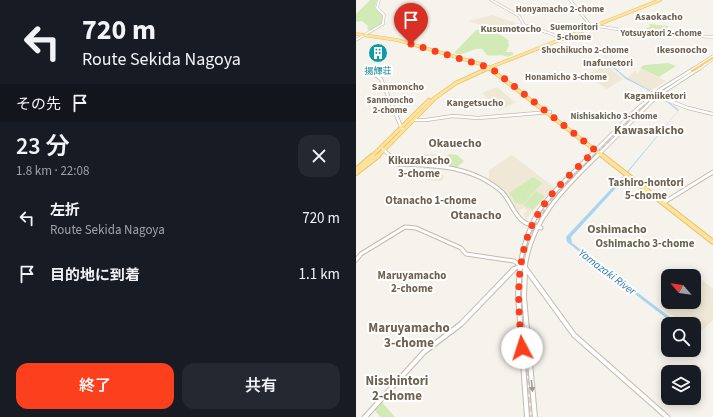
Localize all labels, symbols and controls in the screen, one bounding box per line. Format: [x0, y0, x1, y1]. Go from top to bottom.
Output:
pin [394, 3, 428, 44]
district label: Honyamacho 2-chome [516, 3, 605, 16]
icon: arrive [400, 9, 422, 31]
text: 720 m [82, 10, 156, 50]
district label: Asaokacho [634, 10, 683, 24]
icon: left [16, 16, 68, 68]
district label: Suemoritori 5-chome [550, 21, 598, 44]
district label: Kusumotocho [481, 22, 542, 36]
district label: Yotsuyatori 2-chome [619, 27, 702, 40]
building icon: 揚輝荘 [367, 42, 389, 64]
district label: Ikesonocho [657, 43, 708, 57]
district label: Shochikucho 2-chome [541, 44, 629, 57]
text: Route Sekida Nagoya [82, 47, 241, 72]
district label: Inafunetori [583, 56, 633, 70]
place label: 揚輝荘 [364, 65, 392, 78]
district label: Honamicho 3-chome [525, 71, 607, 84]
district label: Sanmoncho [372, 80, 425, 94]
district label: Kagamiiketori [624, 89, 686, 103]
icon: arrive [69, 92, 91, 114]
text: その先 [16, 94, 61, 115]
district label: Sanmoncho 2-chome [366, 94, 414, 117]
district label: Kangetsucho [446, 96, 504, 110]
district label: Nishisakicho 3-chome [571, 110, 658, 123]
district label: Kawasakicho [614, 122, 684, 139]
text: 23 分 [16, 129, 69, 164]
button: close [298, 135, 340, 177]
district label: Okauecho [428, 135, 482, 152]
district label: Kikuzakacho 3-chome [388, 153, 450, 181]
text: 1.8 km · 22:08 [16, 162, 90, 180]
district label: Tashiro-hontori 5-chome [608, 175, 684, 203]
district label: Otanacho 1-chome [385, 193, 477, 208]
text: 左折 [50, 200, 80, 221]
icon: left [16, 207, 38, 229]
district label: Otanacho [450, 207, 502, 224]
text: 720 m [302, 208, 340, 229]
text: Route Sekida Nagoya [50, 221, 165, 239]
district label: Oshimacho [587, 221, 647, 238]
district label: Oshimacho 3-chome [596, 236, 695, 251]
water label: Yamazaki River [575, 245, 640, 299]
icon: arrive [16, 263, 38, 285]
text: 1.1 km [298, 264, 340, 285]
text: 目的地に到着 [50, 265, 140, 286]
district label: Maruyamacho 2-chome [378, 268, 446, 296]
north arrow [661, 269, 701, 309]
map controls [661, 269, 701, 405]
button: search [661, 317, 701, 357]
district label: Maruyamacho 3-chome [368, 319, 450, 352]
position arrow [501, 327, 543, 369]
button: 終了 [16, 363, 174, 409]
button: 共有 [182, 363, 340, 409]
button: layers [661, 365, 701, 405]
district label: Nisshintori 2-chome [366, 372, 428, 405]
one-way arrow [529, 380, 536, 392]

